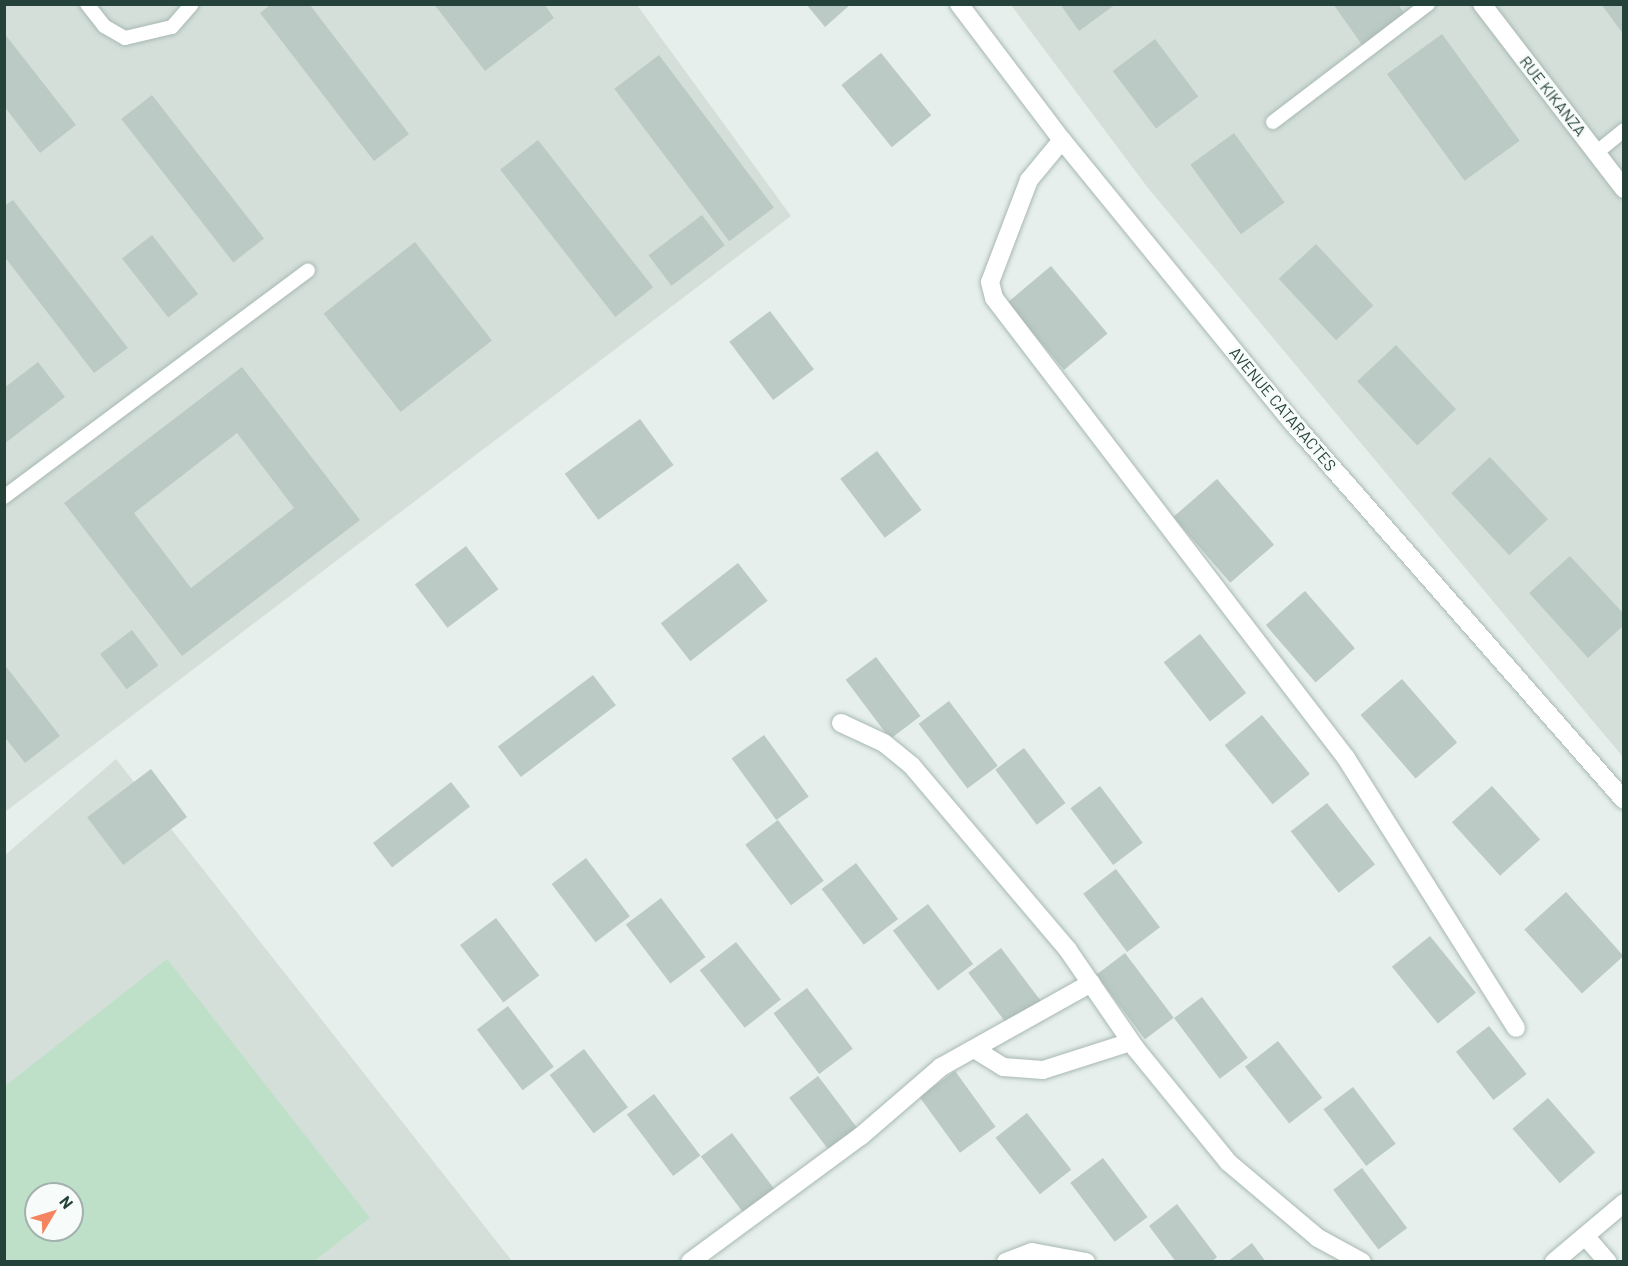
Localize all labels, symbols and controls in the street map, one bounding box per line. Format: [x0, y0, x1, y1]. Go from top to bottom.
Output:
street label: RUE KIKANZA [1516, 52, 1590, 140]
street label: AVENUE CATARACTES [1226, 343, 1340, 475]
north arrow [24, 1182, 84, 1242]
text: N [56, 1192, 78, 1212]

